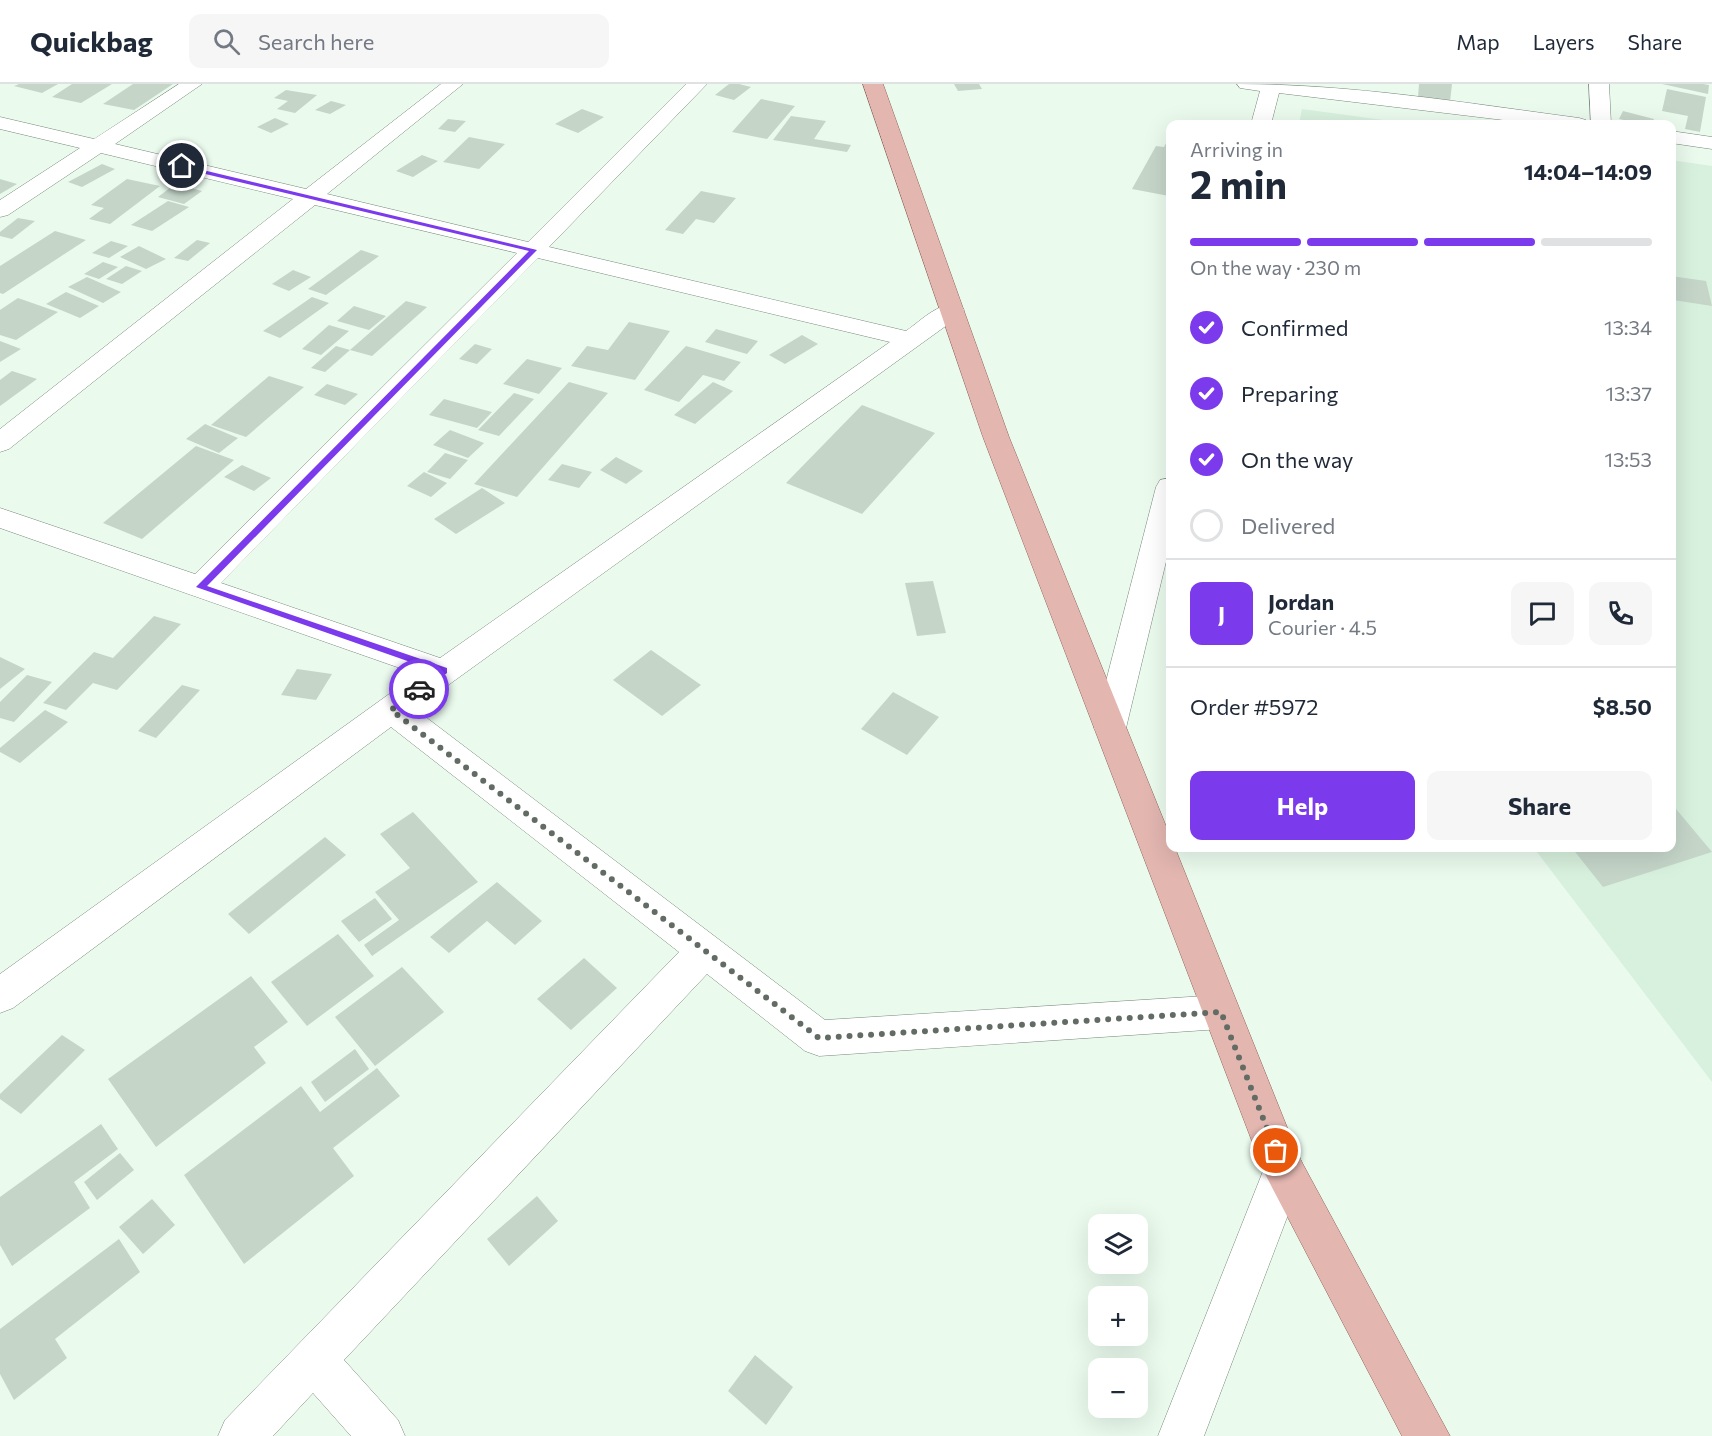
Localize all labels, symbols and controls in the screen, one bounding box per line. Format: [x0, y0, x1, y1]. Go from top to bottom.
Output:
search box [189, 14, 609, 68]
text: Quickbag [30, 24, 153, 58]
icon: search [210, 25, 243, 58]
text: Search here [258, 28, 374, 55]
text: Map [1456, 29, 1500, 54]
text: Layers [1533, 29, 1595, 54]
text: Share [1628, 29, 1682, 54]
text: Arriving in [1190, 137, 1283, 161]
pin [156, 140, 207, 191]
icon: home [165, 149, 198, 182]
text: 14:04–14:09 [1524, 158, 1652, 185]
text: 2 min [1190, 159, 1287, 207]
text: On the way · 230 m [1190, 255, 1361, 279]
icon: check [1190, 311, 1223, 344]
text: Confirmed [1241, 314, 1348, 341]
text: 13:34 [1604, 315, 1652, 339]
icon: check [1190, 377, 1223, 410]
text: Preparing [1241, 380, 1338, 407]
text: 13:37 [1605, 381, 1652, 405]
icon: check [1190, 443, 1223, 476]
text: On the way [1241, 446, 1353, 473]
text: 13:53 [1604, 447, 1652, 471]
text: Delivered [1241, 512, 1335, 539]
button: chat [1511, 582, 1574, 645]
button: phone [1589, 582, 1652, 645]
text: Jordan [1268, 588, 1334, 615]
text: J [1218, 600, 1225, 627]
text: Courier · 4.5 [1268, 615, 1377, 639]
courier [389, 659, 449, 719]
icon: car [403, 673, 436, 706]
text: Order #5972 [1190, 693, 1318, 720]
text: $8.50 [1593, 693, 1652, 720]
button: Help [1190, 771, 1415, 840]
button: Share [1427, 771, 1652, 840]
pin [1250, 1125, 1301, 1176]
icon: bag [1259, 1134, 1292, 1167]
map controls [1088, 1214, 1148, 1418]
button: layers [1088, 1214, 1148, 1274]
button: + [1088, 1286, 1148, 1346]
button: − [1088, 1358, 1148, 1418]

